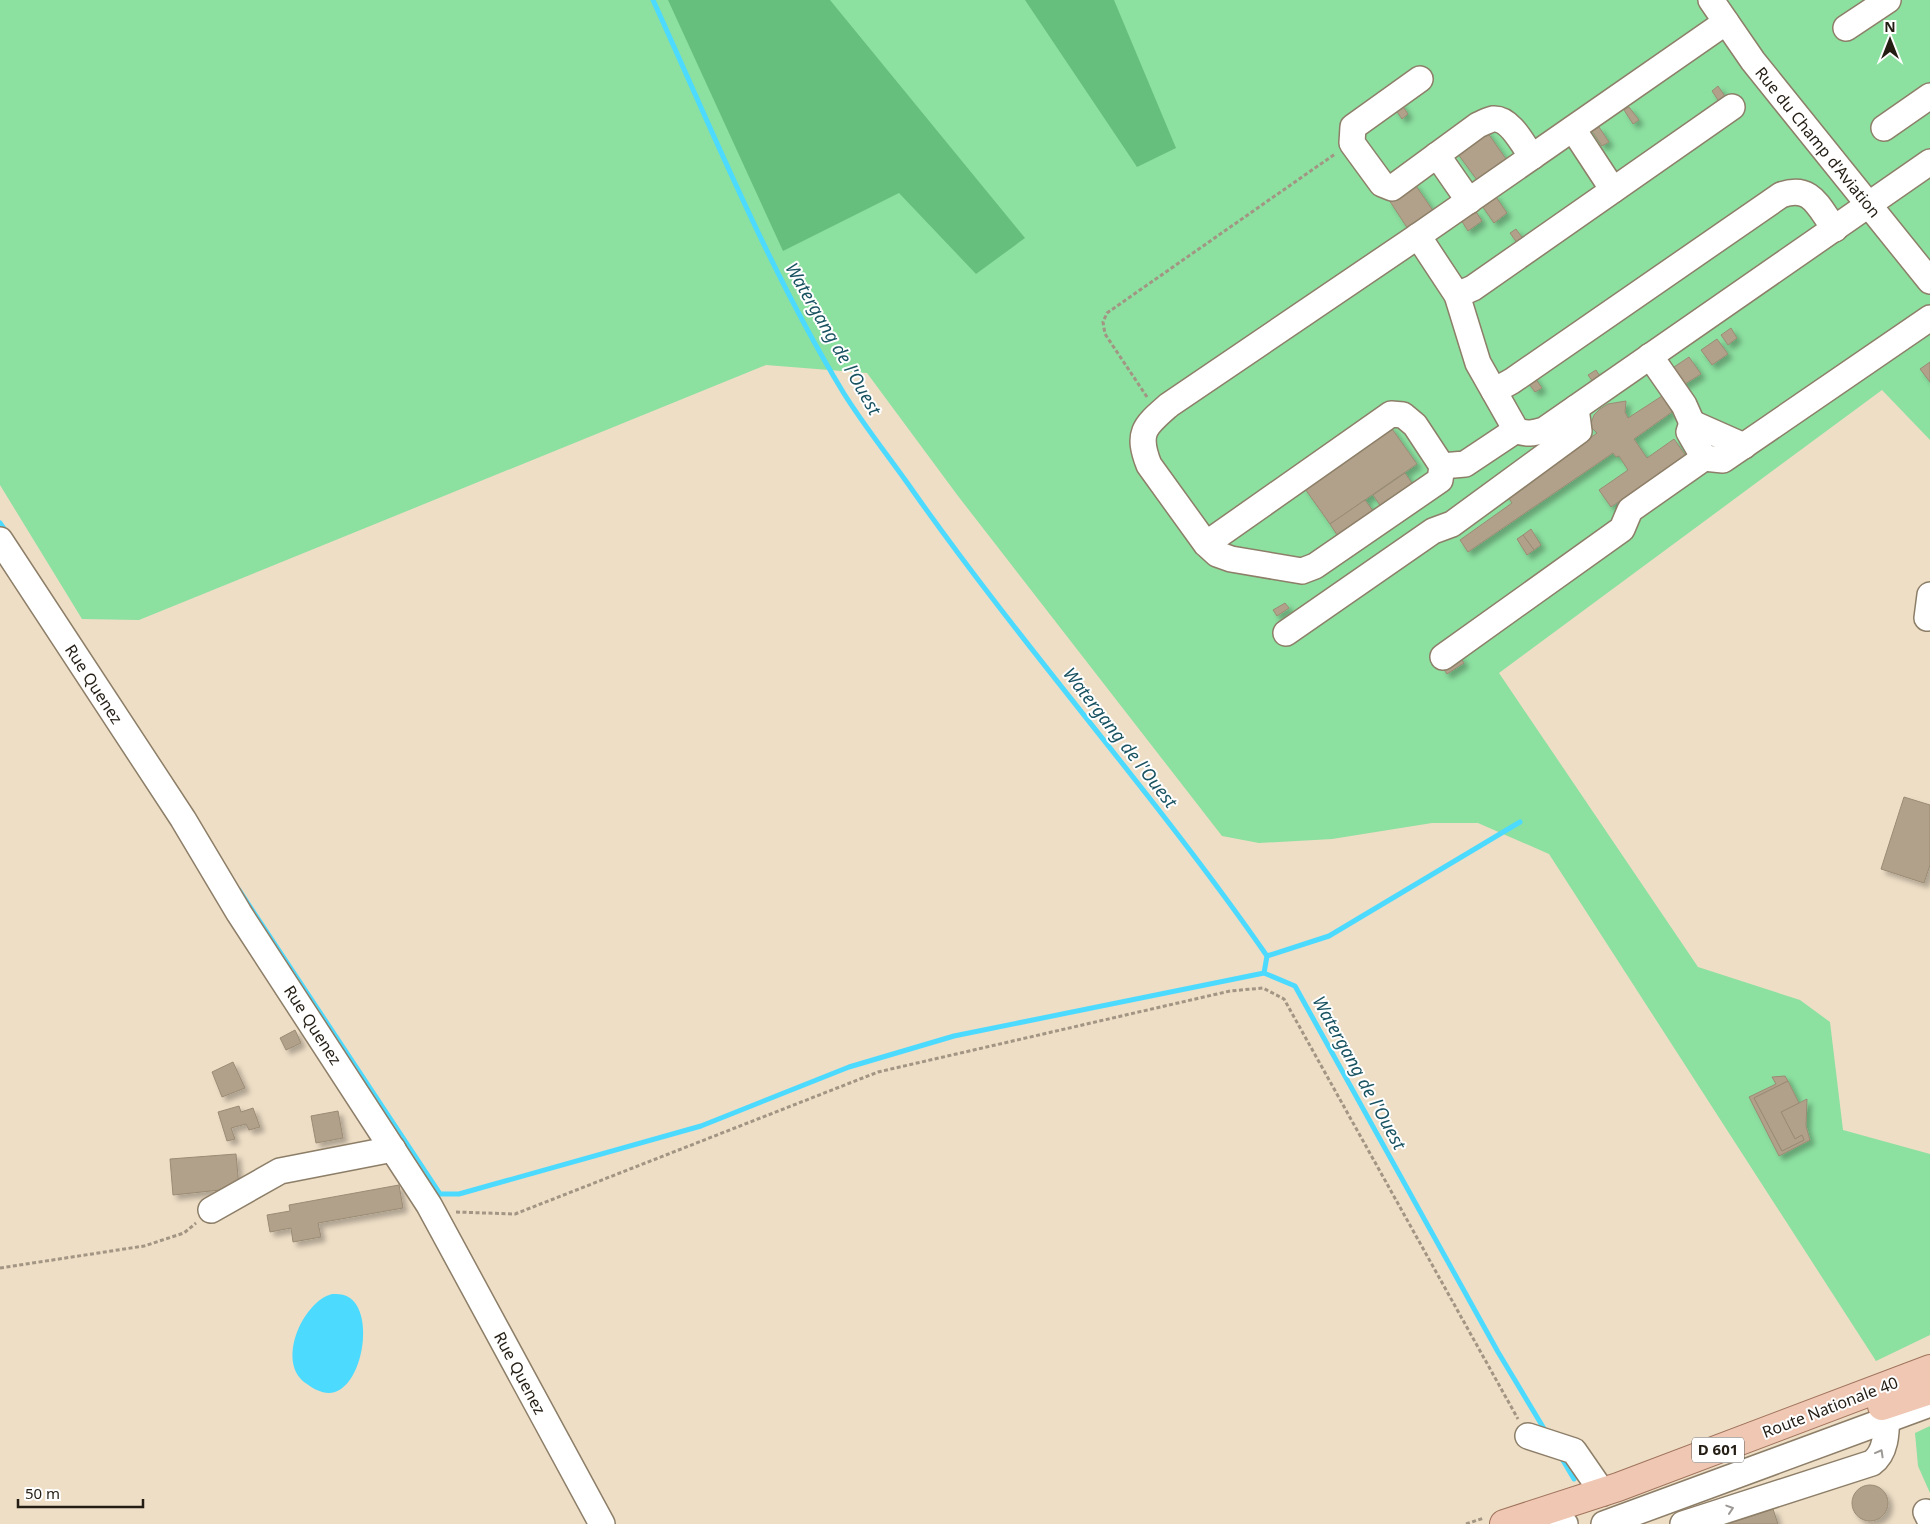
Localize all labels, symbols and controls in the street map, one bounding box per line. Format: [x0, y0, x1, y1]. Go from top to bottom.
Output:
north arrow [1865, 15, 1915, 65]
text: N [1884, 17, 1896, 36]
street label: Rue du Champ d'Aviation [1750, 62, 1886, 222]
water label: Watergang de l'Ouest [780, 258, 888, 420]
street label: Rue Quenez [60, 640, 128, 728]
water label: Watergang de l'Ouest [1058, 662, 1184, 813]
street label: Rue Quenez [279, 981, 347, 1069]
water label: Watergang de l'Ouest [1308, 991, 1413, 1155]
street label: Rue Quenez [489, 1328, 551, 1418]
street label: Route Nationale 40 [1759, 1371, 1901, 1443]
road number: D 601 [1692, 1438, 1744, 1462]
one-way arrow [1873, 1450, 1883, 1459]
scale bar [18, 1476, 142, 1508]
text: 50 m [25, 1483, 60, 1503]
one-way arrow [1725, 1505, 1733, 1515]

